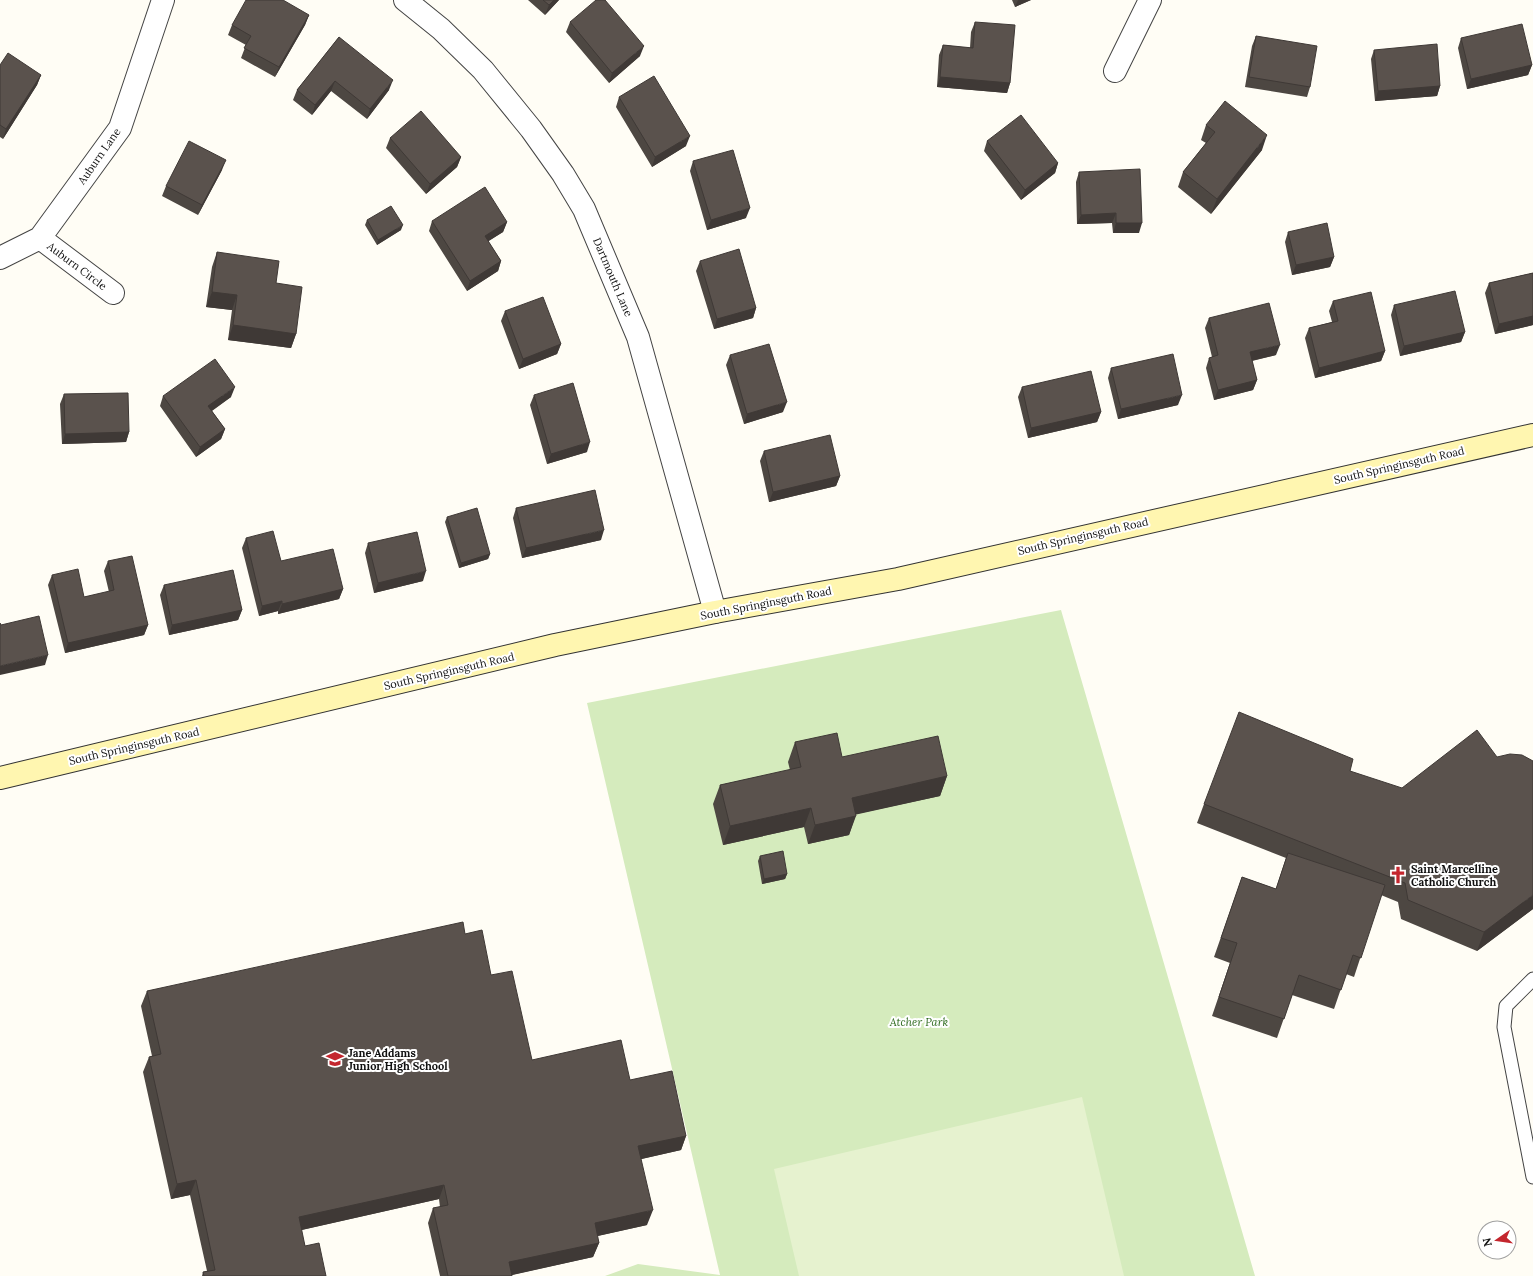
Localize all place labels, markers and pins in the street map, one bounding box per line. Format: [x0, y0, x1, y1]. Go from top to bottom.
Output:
place label: Saint Marcelline Catholic Church [1411, 862, 1498, 889]
church icon: Saint Marcelline Catholic Church [1388, 865, 1408, 885]
place label: Jane Addams Junior High School [348, 1046, 448, 1073]
school or university icon: Jane Addams Junior High School [325, 1049, 345, 1069]

